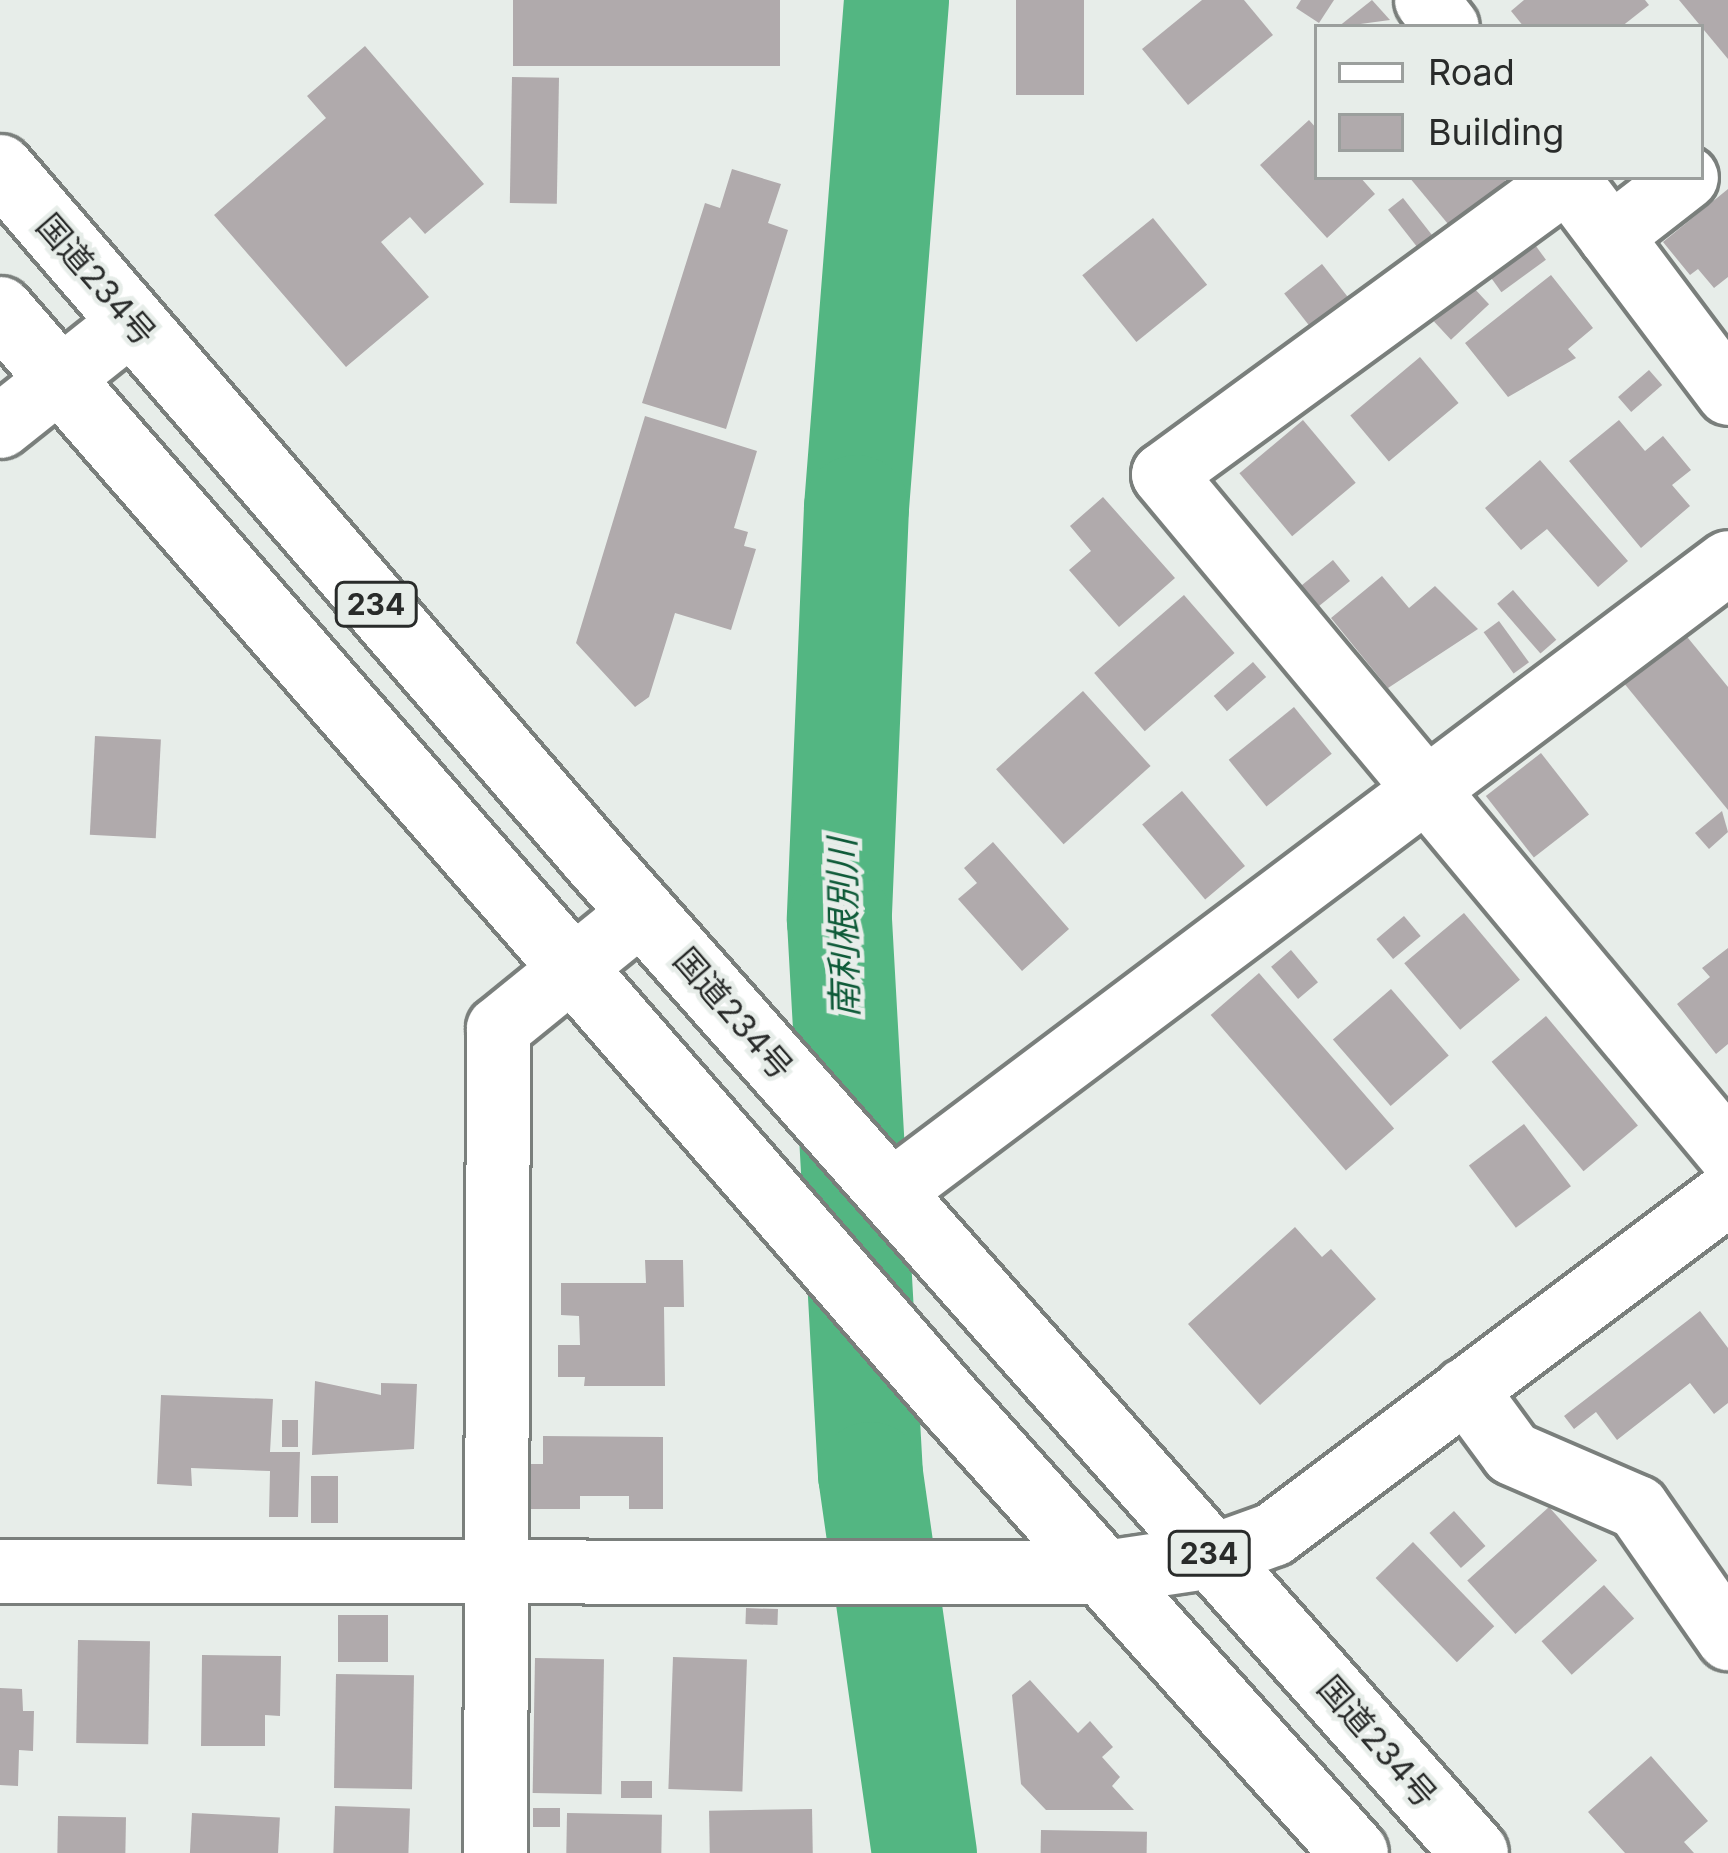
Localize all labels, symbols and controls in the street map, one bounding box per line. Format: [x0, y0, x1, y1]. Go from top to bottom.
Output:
legend [1314, 24, 1704, 180]
text: Road [1428, 50, 1515, 94]
text: Building [1428, 110, 1564, 154]
street label: 国道234号 [28, 206, 164, 354]
road number: 234 [334, 580, 418, 628]
water label: 南利根別川 [821, 838, 867, 1018]
street label: 国道234号 [665, 940, 801, 1088]
road number: 234 [1167, 1529, 1251, 1577]
street label: 国道234号 [1309, 1668, 1445, 1816]

